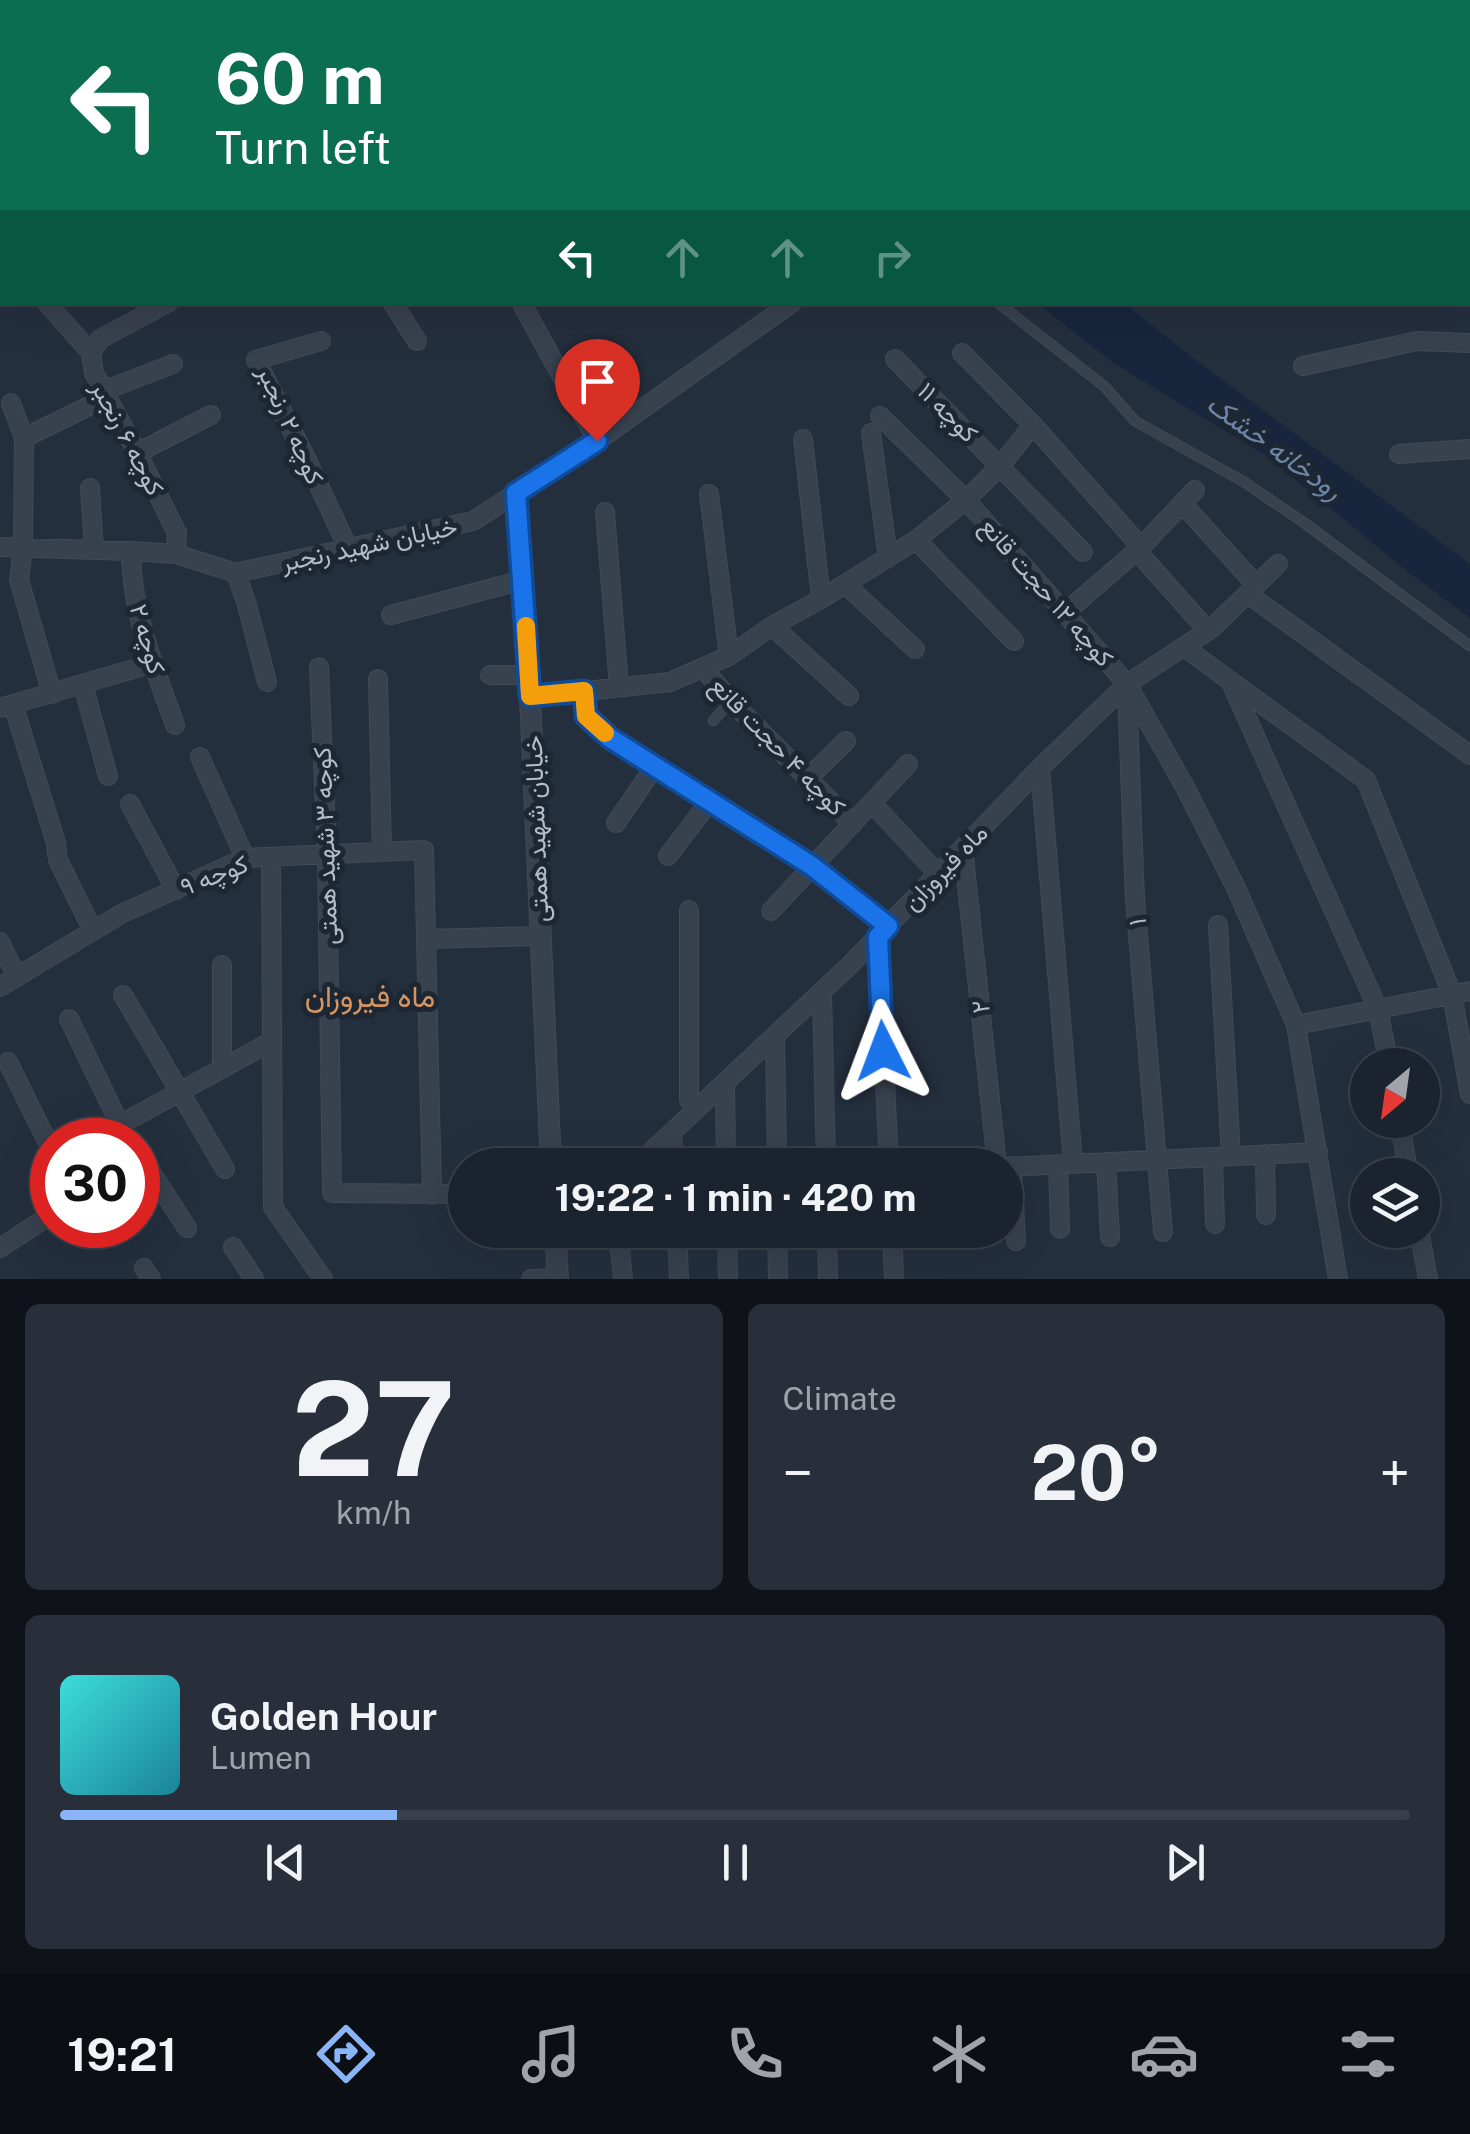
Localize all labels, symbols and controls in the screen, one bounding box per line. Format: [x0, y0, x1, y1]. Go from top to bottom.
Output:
text: 60 m [215, 37, 385, 120]
icon: left [50, 40, 180, 170]
text: Turn left [215, 121, 391, 174]
icon: left [550, 230, 605, 285]
icon: ahead [655, 230, 710, 285]
icon: ahead [760, 230, 815, 285]
icon: right [865, 230, 920, 285]
pin [555, 339, 640, 442]
icon: arrive [570, 354, 625, 409]
street label: کوچه ۲ رنجبر [249, 360, 330, 490]
street label: کوچه ۶ رنجبر [83, 375, 171, 501]
street label: کوچه ۱۱ [910, 376, 984, 450]
water label: رودخانه خشک [1200, 386, 1349, 508]
street label: خیابان شهید رنجبر [277, 511, 460, 578]
street label: کوچه ۱۲ حجت قانع [972, 511, 1120, 675]
street label: کوچه ۲ [122, 601, 172, 678]
street label: کوچه ۴ حجت قانع [702, 670, 852, 824]
street label: خیابان شهید همتی [518, 735, 555, 923]
street label: کوچه ۳ شهید همتی [307, 746, 345, 945]
street label: ماه فیروزان [896, 817, 994, 917]
street label: کوچه ۹ [176, 848, 253, 903]
street label: ۱ [1122, 917, 1152, 927]
district label: ماه فیروزان [305, 978, 435, 1015]
position arrow [831, 999, 935, 1103]
street label: ۲ [964, 999, 996, 1015]
north arrow [1350, 1048, 1440, 1138]
map controls [1350, 1048, 1440, 1248]
speed limit sign: 30 [30, 1118, 160, 1248]
button: layers [1350, 1158, 1440, 1248]
text: 19:22 · 1 min · 420 m [554, 1175, 917, 1220]
text: 27 [292, 1353, 456, 1505]
text: Climate [783, 1380, 897, 1417]
text: 20° [1030, 1429, 1162, 1517]
text: − [783, 1441, 813, 1505]
text: + [1379, 1441, 1410, 1505]
text: km/h [336, 1494, 411, 1531]
text: Golden Hour [210, 1694, 437, 1739]
text: Lumen [210, 1739, 312, 1776]
icon: previous [258, 1835, 313, 1890]
icon: pause [708, 1835, 763, 1890]
icon: next [1158, 1835, 1213, 1890]
icon: directions [311, 2019, 381, 2089]
icon: music [516, 2019, 586, 2089]
icon: phone [720, 2019, 790, 2089]
icon: climate [924, 2019, 994, 2089]
icon: car [1129, 2019, 1199, 2089]
icon: filters [1333, 2019, 1403, 2089]
text: 19:21 [67, 2028, 177, 2081]

